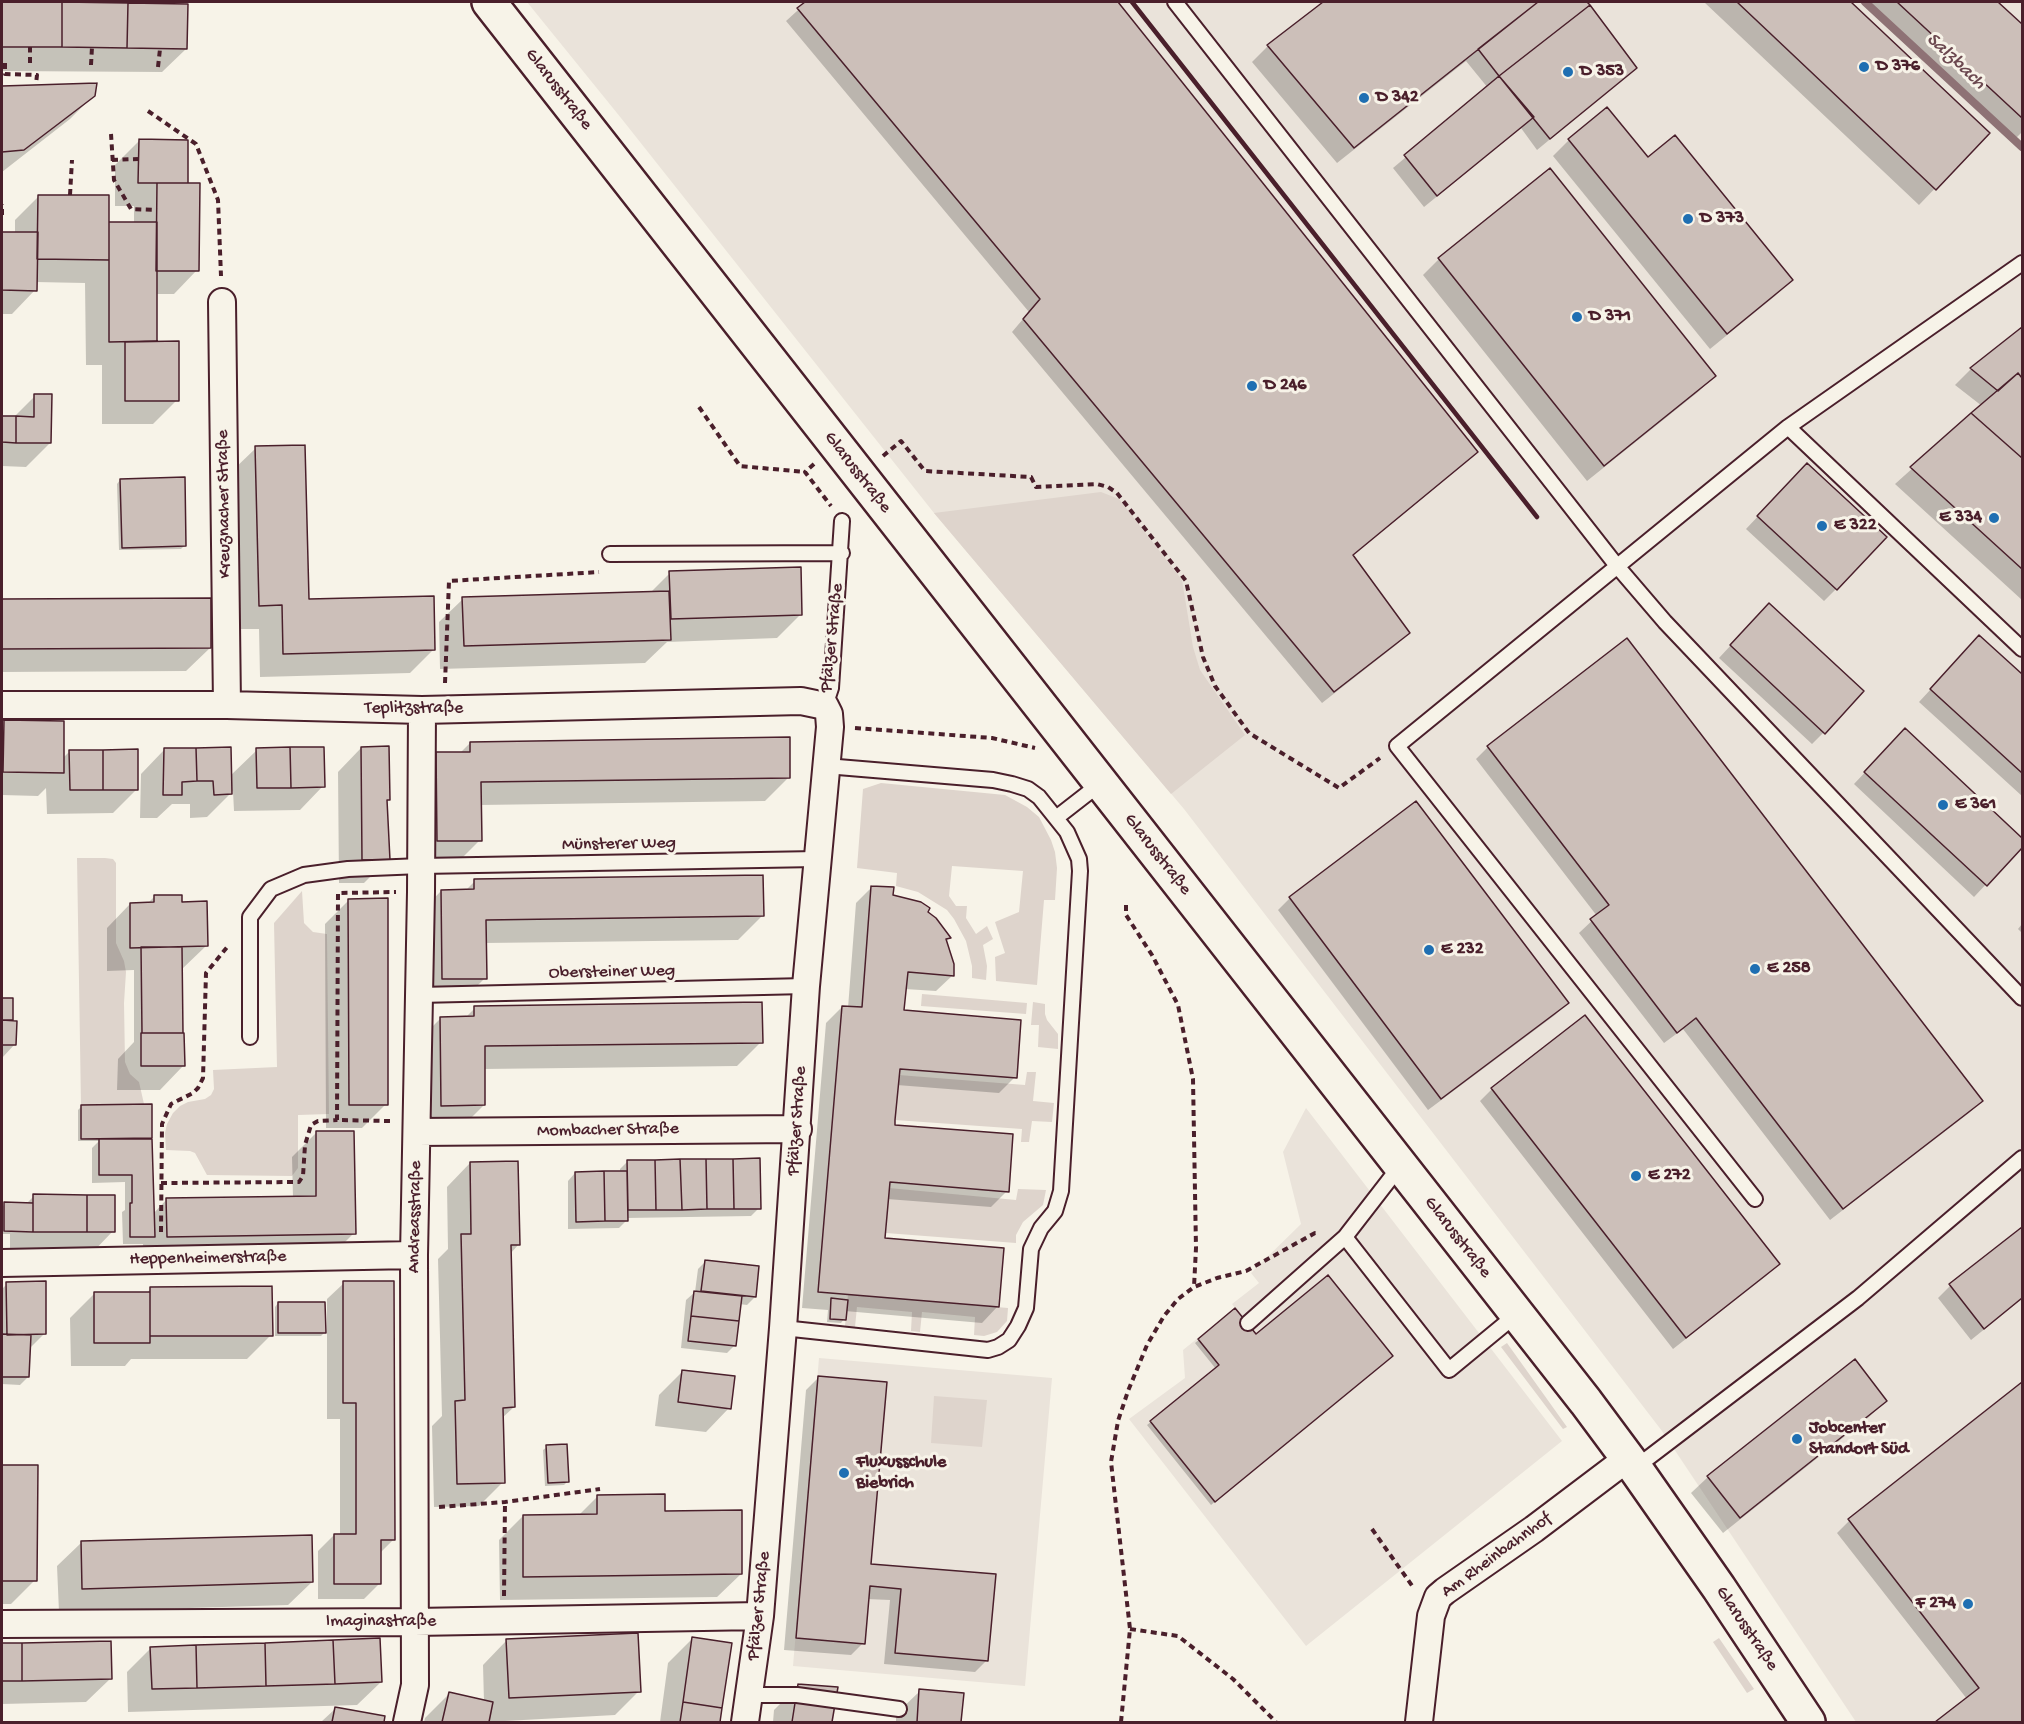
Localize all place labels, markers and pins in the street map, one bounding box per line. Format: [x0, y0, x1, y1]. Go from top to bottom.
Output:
place label: D 376 [1876, 56, 1920, 78]
marker: D 376 [1857, 60, 1871, 74]
place label: D 353 [1580, 61, 1624, 83]
marker: D 353 [1561, 65, 1575, 79]
place label: D 342 [1376, 87, 1419, 109]
marker: D 342 [1357, 91, 1371, 105]
place label: D 373 [1700, 208, 1744, 230]
marker: D 373 [1681, 212, 1695, 226]
place label: D 371 [1589, 306, 1631, 328]
marker: D 371 [1570, 310, 1584, 324]
place label: D 246 [1264, 375, 1306, 397]
marker: D 246 [1245, 379, 1259, 393]
place label: E 334 [1939, 507, 1982, 529]
marker: E 334 [1987, 511, 2001, 525]
place label: E 322 [1834, 515, 1876, 537]
marker: E 322 [1815, 519, 1829, 533]
place label: E 361 [1955, 794, 1996, 816]
marker: E 361 [1936, 798, 1950, 812]
place label: E 232 [1441, 939, 1483, 961]
marker: E 232 [1422, 943, 1436, 957]
place label: E 258 [1767, 958, 1811, 980]
marker: E 258 [1748, 962, 1762, 976]
place label: E 272 [1648, 1165, 1690, 1187]
marker: E 272 [1629, 1169, 1643, 1183]
place label: Jobcenter Standort Süd [1809, 1418, 1908, 1460]
marker: Jobcenter Standort Süd [1790, 1432, 1804, 1446]
place label: Fluxusschule Biebrich [856, 1452, 946, 1494]
marker: Fluxusschule Biebrich [837, 1466, 851, 1480]
place label: F 274 [1916, 1593, 1956, 1615]
marker: F 274 [1961, 1597, 1975, 1611]

